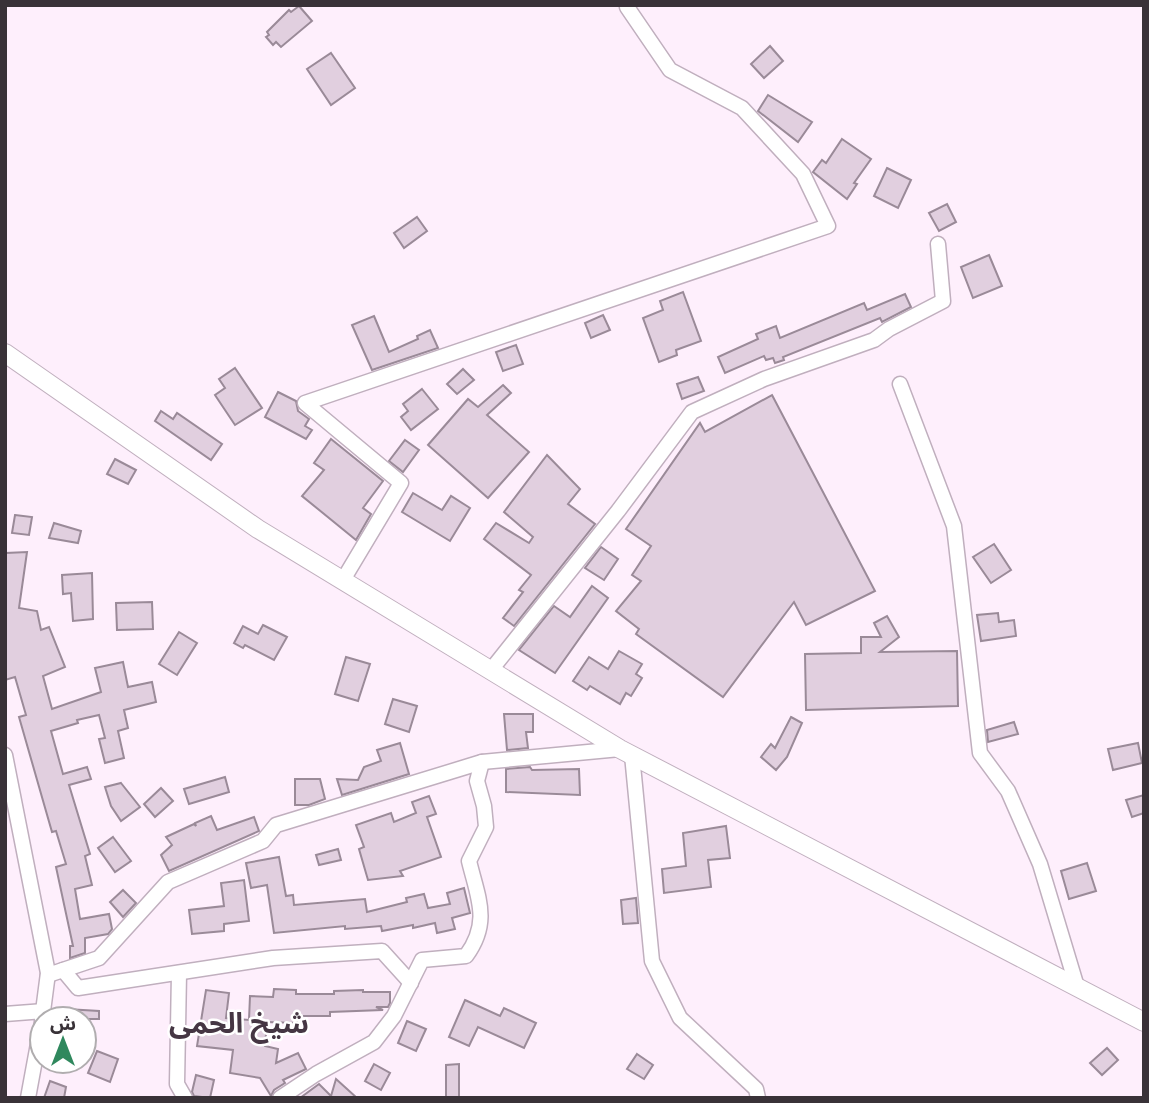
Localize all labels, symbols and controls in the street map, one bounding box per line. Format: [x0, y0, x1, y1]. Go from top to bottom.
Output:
district label: شيخ الحمى [169, 1004, 309, 1044]
north arrow [28, 1005, 98, 1075]
text: ش [50, 1011, 76, 1035]

